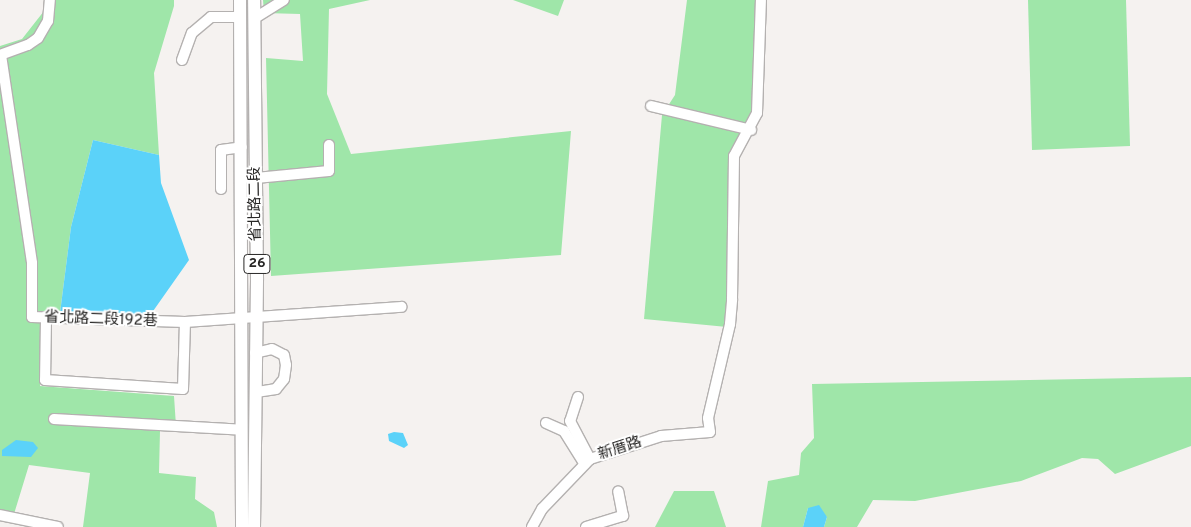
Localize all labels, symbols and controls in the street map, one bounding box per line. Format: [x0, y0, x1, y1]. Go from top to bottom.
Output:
street label: 省北路二段 [246, 166, 266, 242]
road number: 26 [243, 252, 271, 276]
street label: 省北路二段192巷 [44, 309, 158, 331]
street label: 新厝路 [596, 433, 644, 465]

